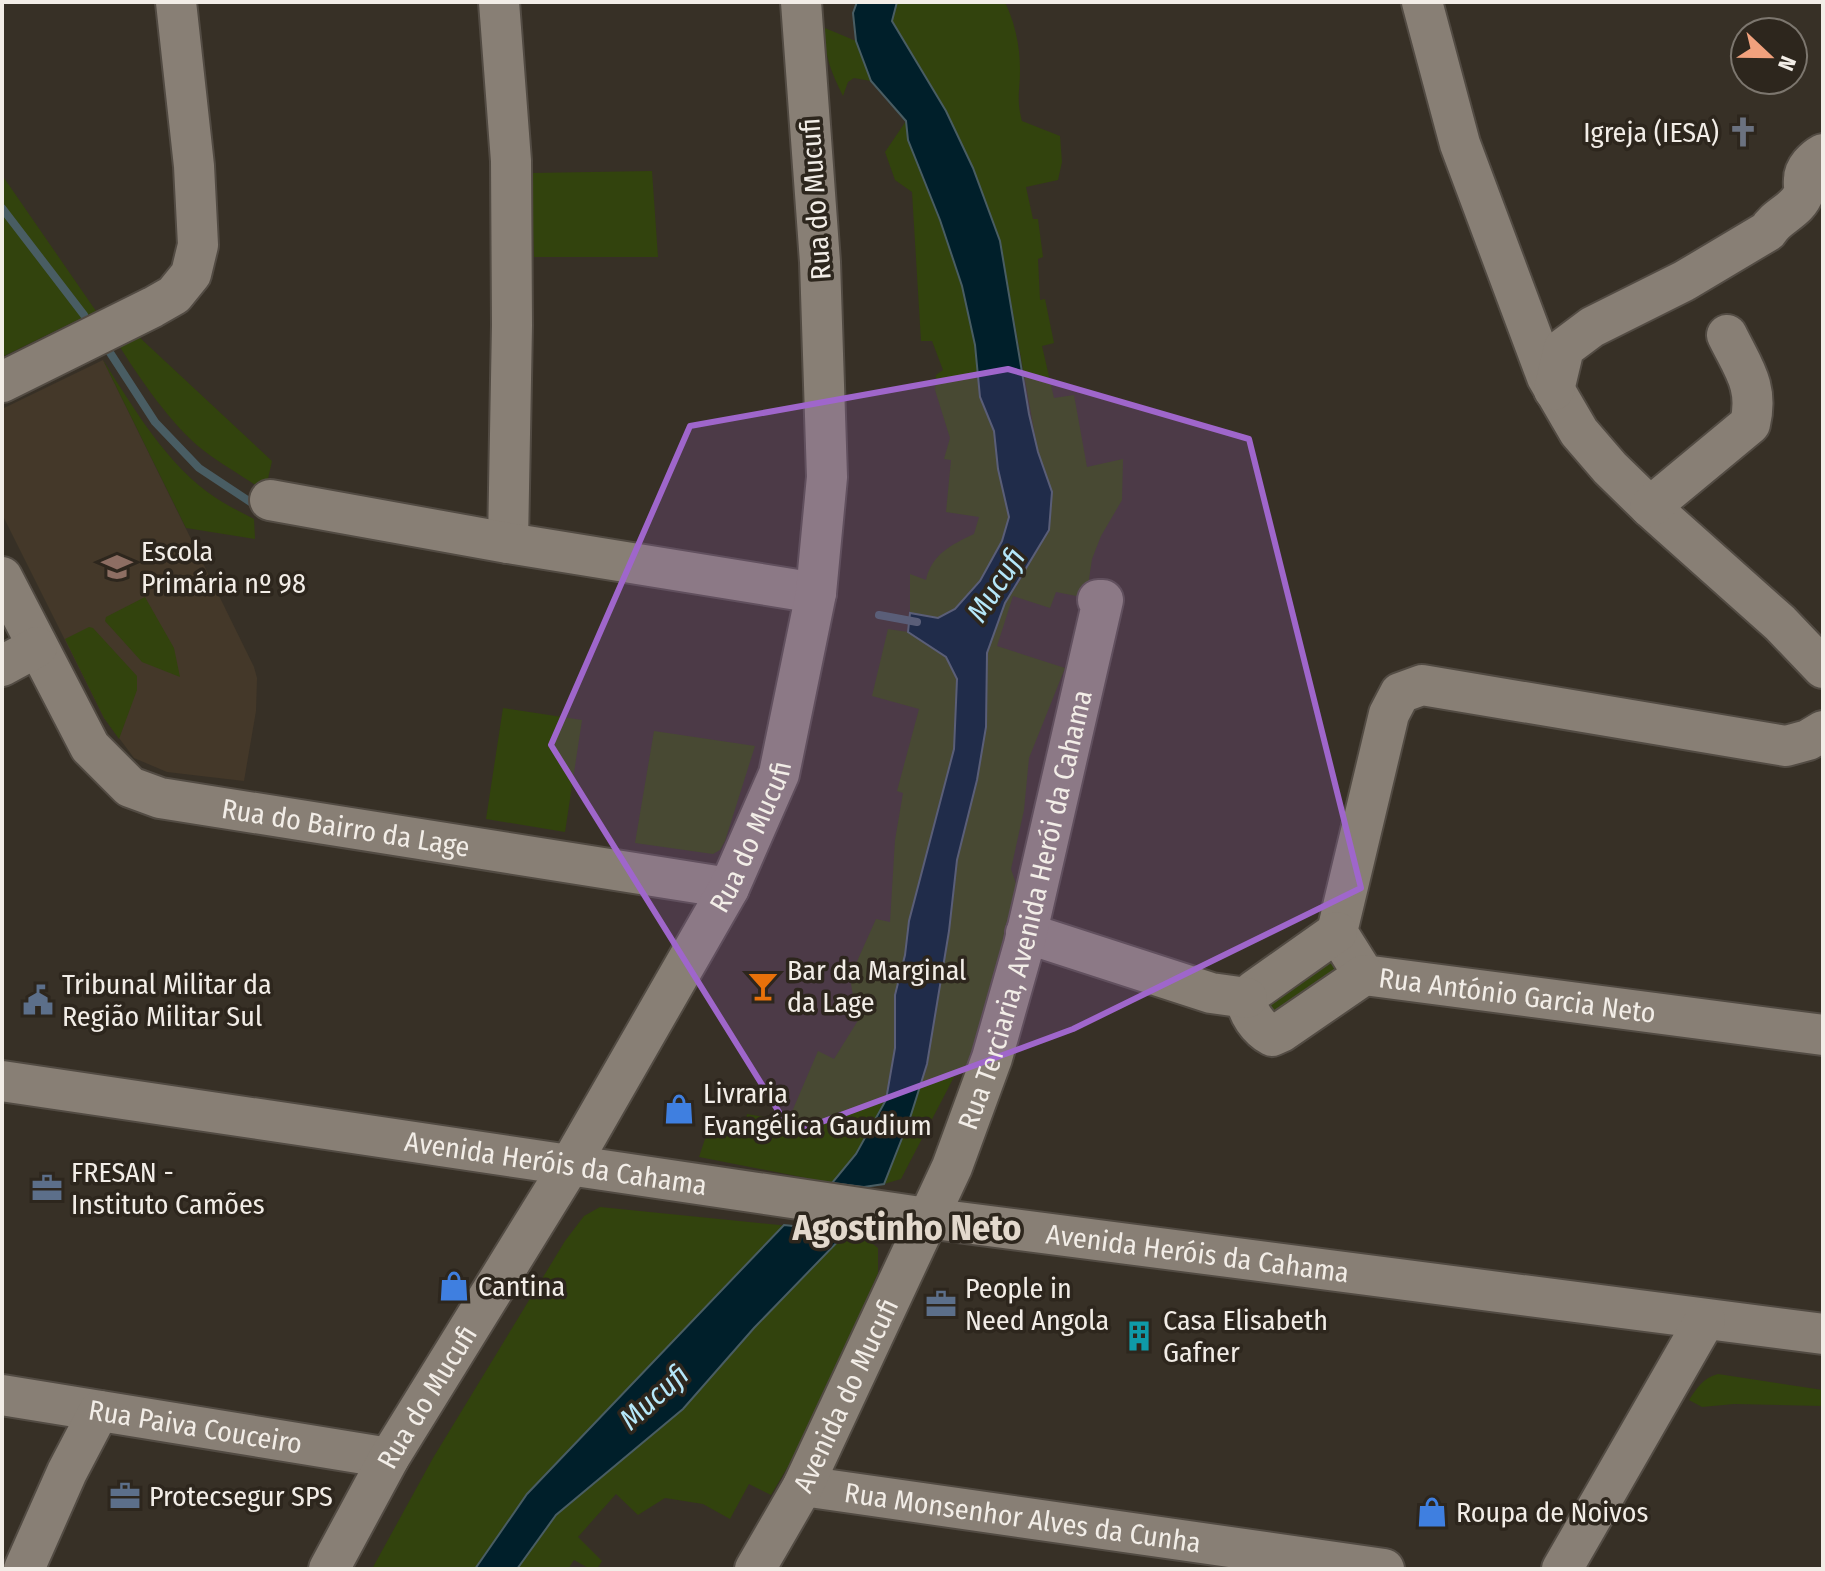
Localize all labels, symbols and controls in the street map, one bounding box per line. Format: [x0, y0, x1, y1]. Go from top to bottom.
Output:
north arrow [1729, 16, 1809, 96]
text: N [1772, 52, 1802, 74]
church icon: Igreja (IESA) [1726, 115, 1760, 149]
place label: Igreja (IESA) [1583, 116, 1719, 149]
street label: Rua do Mucufi [793, 117, 838, 281]
place label: Escola Primária nº 98 [141, 535, 306, 600]
water label: Mucufi [959, 541, 1033, 629]
school or university icon: Escola Primária nº 98 [100, 550, 134, 584]
street label: Rua Terciaria, Avenida Herói da Cahama [951, 687, 1099, 1134]
street label: Rua do Mucufi [703, 758, 798, 918]
street label: Rua do Bairro da Lage [219, 792, 472, 864]
place label: Bar da Marginal da Lage [787, 954, 967, 1019]
street label: Rua António Garcia Neto [1377, 961, 1658, 1030]
place label: Tribunal Militar da Região Militar Sul [62, 968, 272, 1033]
bar icon: Bar da Marginal da Lage [746, 969, 780, 1003]
public building icon: Tribunal Militar da Região Militar Sul [21, 983, 55, 1017]
place label: Livraria Evangélica Gaudium [703, 1077, 932, 1142]
shop icon: Livraria Evangélica Gaudium [662, 1092, 696, 1126]
street label: Avenida Heróis da Cahama [403, 1125, 709, 1202]
place label: FRESAN - Instituto Camões [71, 1156, 265, 1221]
office icon: FRESAN - Instituto Camões [30, 1171, 64, 1205]
district label: Agostinho Neto [791, 1206, 1022, 1250]
street label: Avenida Heróis da Cahama [1044, 1218, 1351, 1289]
shop icon: Cantina [437, 1269, 471, 1303]
place label: Cantina [478, 1270, 565, 1303]
place label: People in Need Angola [965, 1272, 1109, 1337]
office icon: People in Need Angola [924, 1287, 958, 1321]
street label: Avenida do Mucufi [786, 1293, 905, 1498]
place label: Casa Elisabeth Gafner [1163, 1304, 1328, 1369]
street label: Rua do Mucufi [371, 1319, 484, 1474]
building icon: Casa Elisabeth Gafner [1122, 1319, 1156, 1353]
water label: Mucufi [612, 1357, 696, 1437]
street label: Rua Paiva Couceiro [86, 1393, 305, 1461]
street label: Rua Monsenhor Alves da Cunha [842, 1476, 1203, 1560]
office icon: Protecsegur SPS [108, 1479, 142, 1513]
place label: Protecsegur SPS [149, 1480, 333, 1513]
shop icon: Roupa de Noivos [1415, 1495, 1449, 1529]
place label: Roupa de Noivos [1456, 1496, 1648, 1529]

